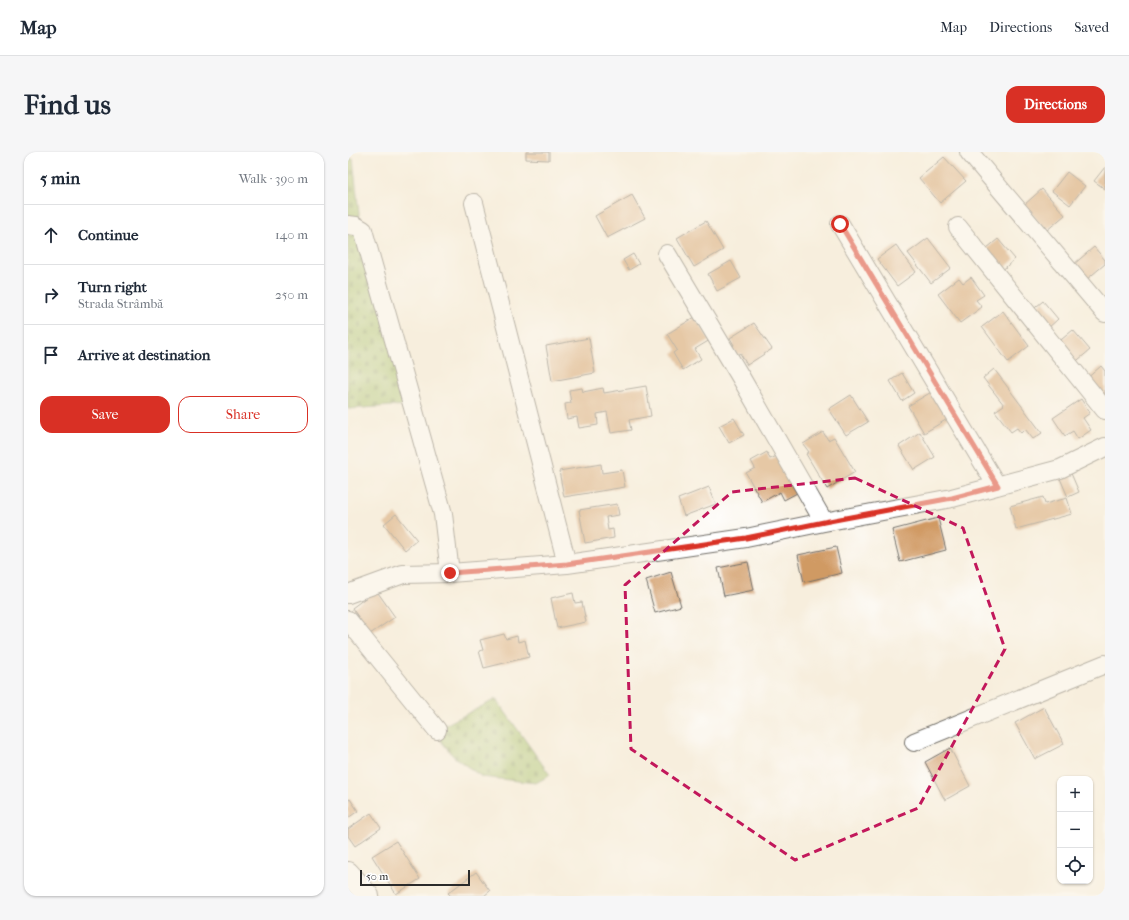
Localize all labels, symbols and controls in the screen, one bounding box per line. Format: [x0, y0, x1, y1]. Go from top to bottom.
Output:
text: Map [20, 17, 56, 39]
text: Map [940, 19, 967, 36]
text: Directions [989, 19, 1052, 36]
text: Saved [1074, 19, 1109, 36]
button: Directions [1006, 86, 1105, 123]
text: Find us [24, 88, 111, 121]
text: 5 min [40, 168, 80, 188]
text: Walk · 390 m [239, 171, 308, 186]
route start [831, 215, 849, 233]
icon: ahead [40, 224, 62, 246]
text: Continue [78, 226, 138, 244]
text: 140 m [275, 227, 308, 242]
text: Turn right [78, 278, 147, 296]
icon: right [40, 284, 62, 306]
text: 250 m [275, 287, 308, 302]
text: Strada Strâmbă [78, 296, 163, 311]
icon: arrive [40, 344, 62, 366]
text: Arrive at destination [78, 346, 210, 364]
button: Save [40, 396, 170, 433]
button: Share [178, 396, 308, 433]
route end [441, 564, 459, 582]
map controls [1057, 776, 1093, 884]
button: + [1057, 776, 1093, 812]
button: − [1057, 812, 1093, 848]
button: locate [1057, 848, 1093, 884]
scale bar [360, 868, 470, 887]
text: 50 m [366, 870, 388, 883]

